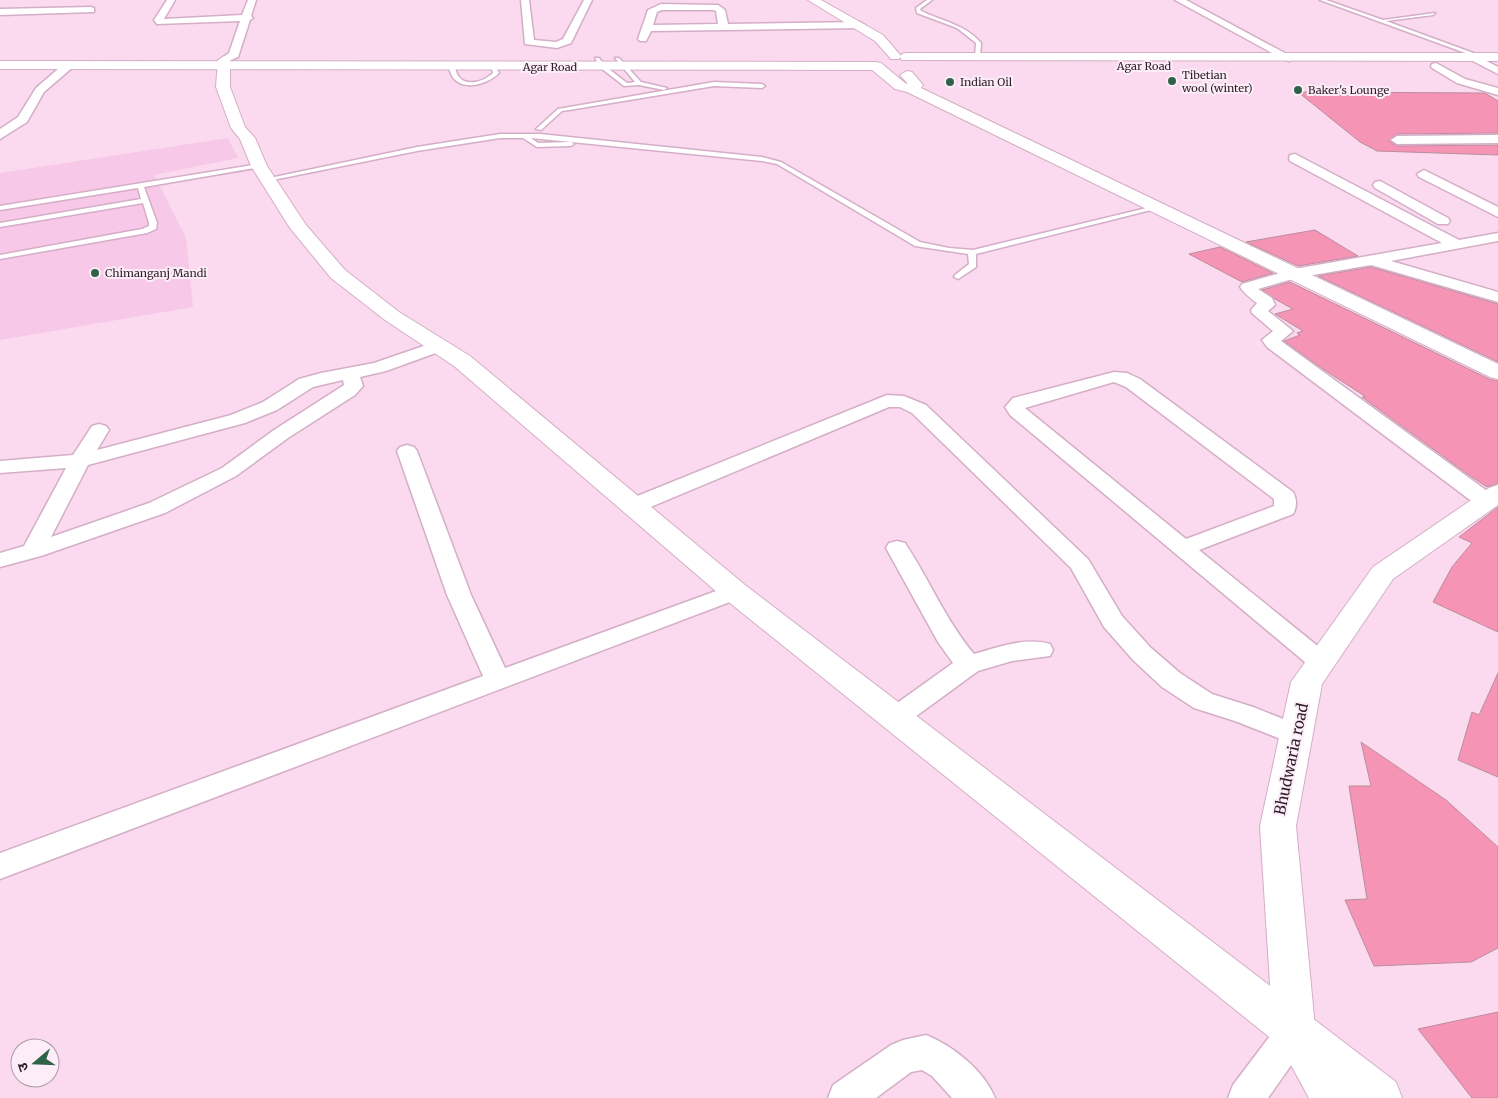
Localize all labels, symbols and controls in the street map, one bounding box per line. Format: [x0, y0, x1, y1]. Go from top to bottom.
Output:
street label: Agar Road [1116, 59, 1172, 73]
street label: Agar Road [522, 60, 578, 74]
place label: Tibetian wool (winter) [1181, 68, 1252, 95]
place label: Indian Oil [960, 75, 1013, 89]
marker: Tibetian wool (winter) [1166, 75, 1178, 87]
marker: Indian Oil [944, 76, 956, 88]
place label: Baker's Lounge [1308, 83, 1389, 97]
marker: Baker's Lounge [1292, 84, 1304, 96]
place label: Chimanganj Mandi [105, 266, 207, 280]
marker: Chimanganj Mandi [89, 267, 101, 279]
street label: Bhudwaria road [1270, 701, 1312, 817]
north arrow [10, 1038, 60, 1088]
text: उ [13, 1060, 33, 1074]

